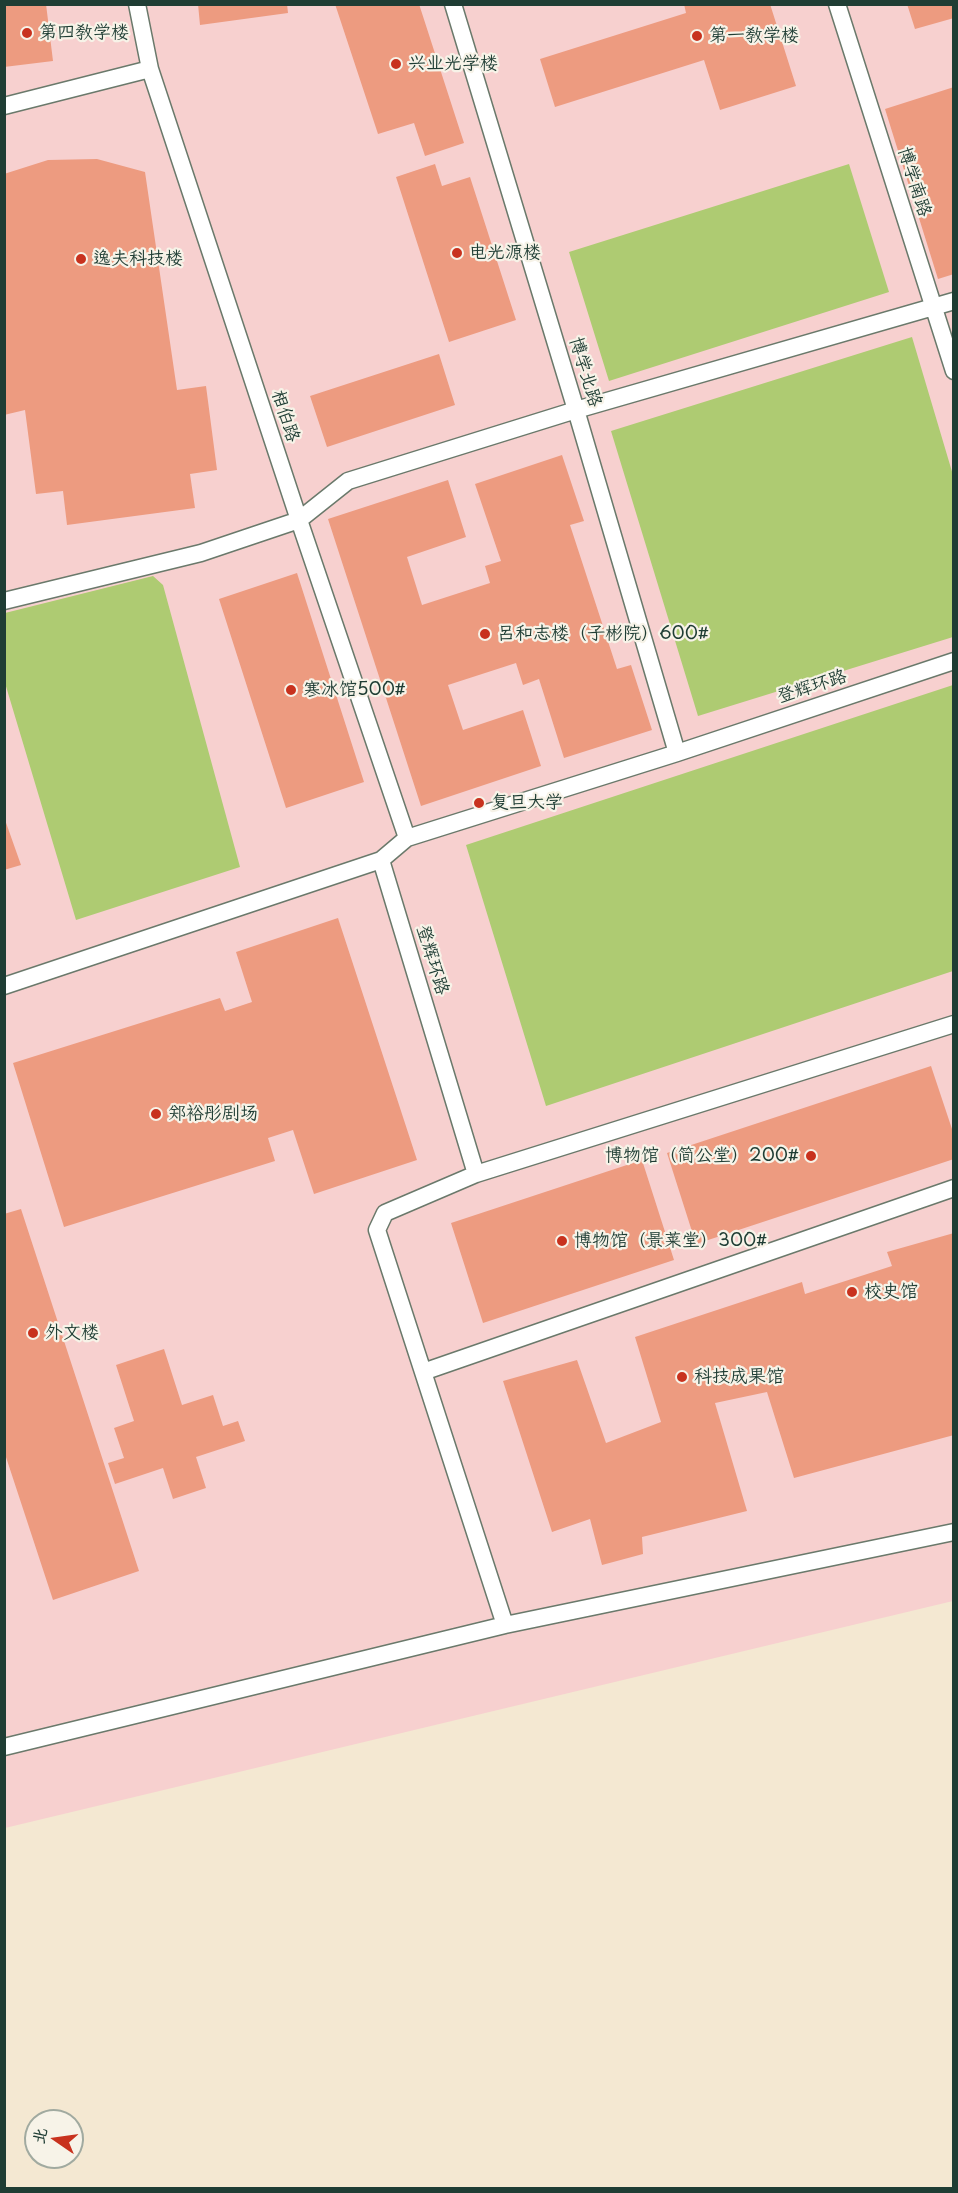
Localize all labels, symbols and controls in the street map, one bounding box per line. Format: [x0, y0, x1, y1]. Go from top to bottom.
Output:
place label: 第四教学楼 [39, 22, 129, 44]
place label: 第一教学楼 [709, 25, 799, 47]
marker: 第四教学楼 [20, 26, 34, 40]
marker: 第一教学楼 [690, 29, 704, 43]
place label: 兴业光学楼 [408, 53, 498, 75]
marker: 兴业光学楼 [389, 57, 403, 71]
street label: 博学南路 [893, 144, 935, 220]
place label: 电光源楼 [469, 242, 541, 264]
marker: 电光源楼 [450, 246, 464, 260]
place label: 逸夫科技楼 [93, 248, 183, 270]
marker: 逸夫科技楼 [74, 252, 88, 266]
street label: 博学北路 [564, 334, 606, 410]
street label: 相伯路 [266, 387, 304, 445]
place label: 吕和志楼（子彬院）600# [497, 623, 709, 645]
marker: 吕和志楼（子彬院）600# [478, 627, 492, 641]
street label: 登辉环路 [774, 666, 850, 708]
place label: 寒冰馆500# [303, 679, 406, 701]
marker: 寒冰馆500# [284, 683, 298, 697]
place label: 复旦大学 [491, 792, 563, 814]
marker: 复旦大学 [472, 796, 486, 810]
street label: 登辉环路 [411, 922, 453, 998]
place label: 郑裕彤剧场‌ [168, 1103, 258, 1125]
marker: 郑裕彤剧场‌ [149, 1107, 163, 1121]
place label: 博物馆（简公堂）200# [605, 1145, 799, 1167]
marker: 博物馆（简公堂）200# [804, 1149, 818, 1163]
place label: 博物馆（景莱堂）300# [574, 1230, 767, 1252]
marker: 博物馆（景莱堂）300# [555, 1234, 569, 1248]
place label: 校史馆 [864, 1281, 918, 1303]
marker: 校史馆 [845, 1285, 859, 1299]
place label: 外文楼 [45, 1322, 99, 1344]
marker: 外文楼 [26, 1326, 40, 1340]
place label: 科技成果馆 [694, 1366, 784, 1388]
marker: 科技成果馆 [675, 1370, 689, 1384]
north arrow [24, 2109, 84, 2169]
text: 北 [25, 2125, 52, 2146]

